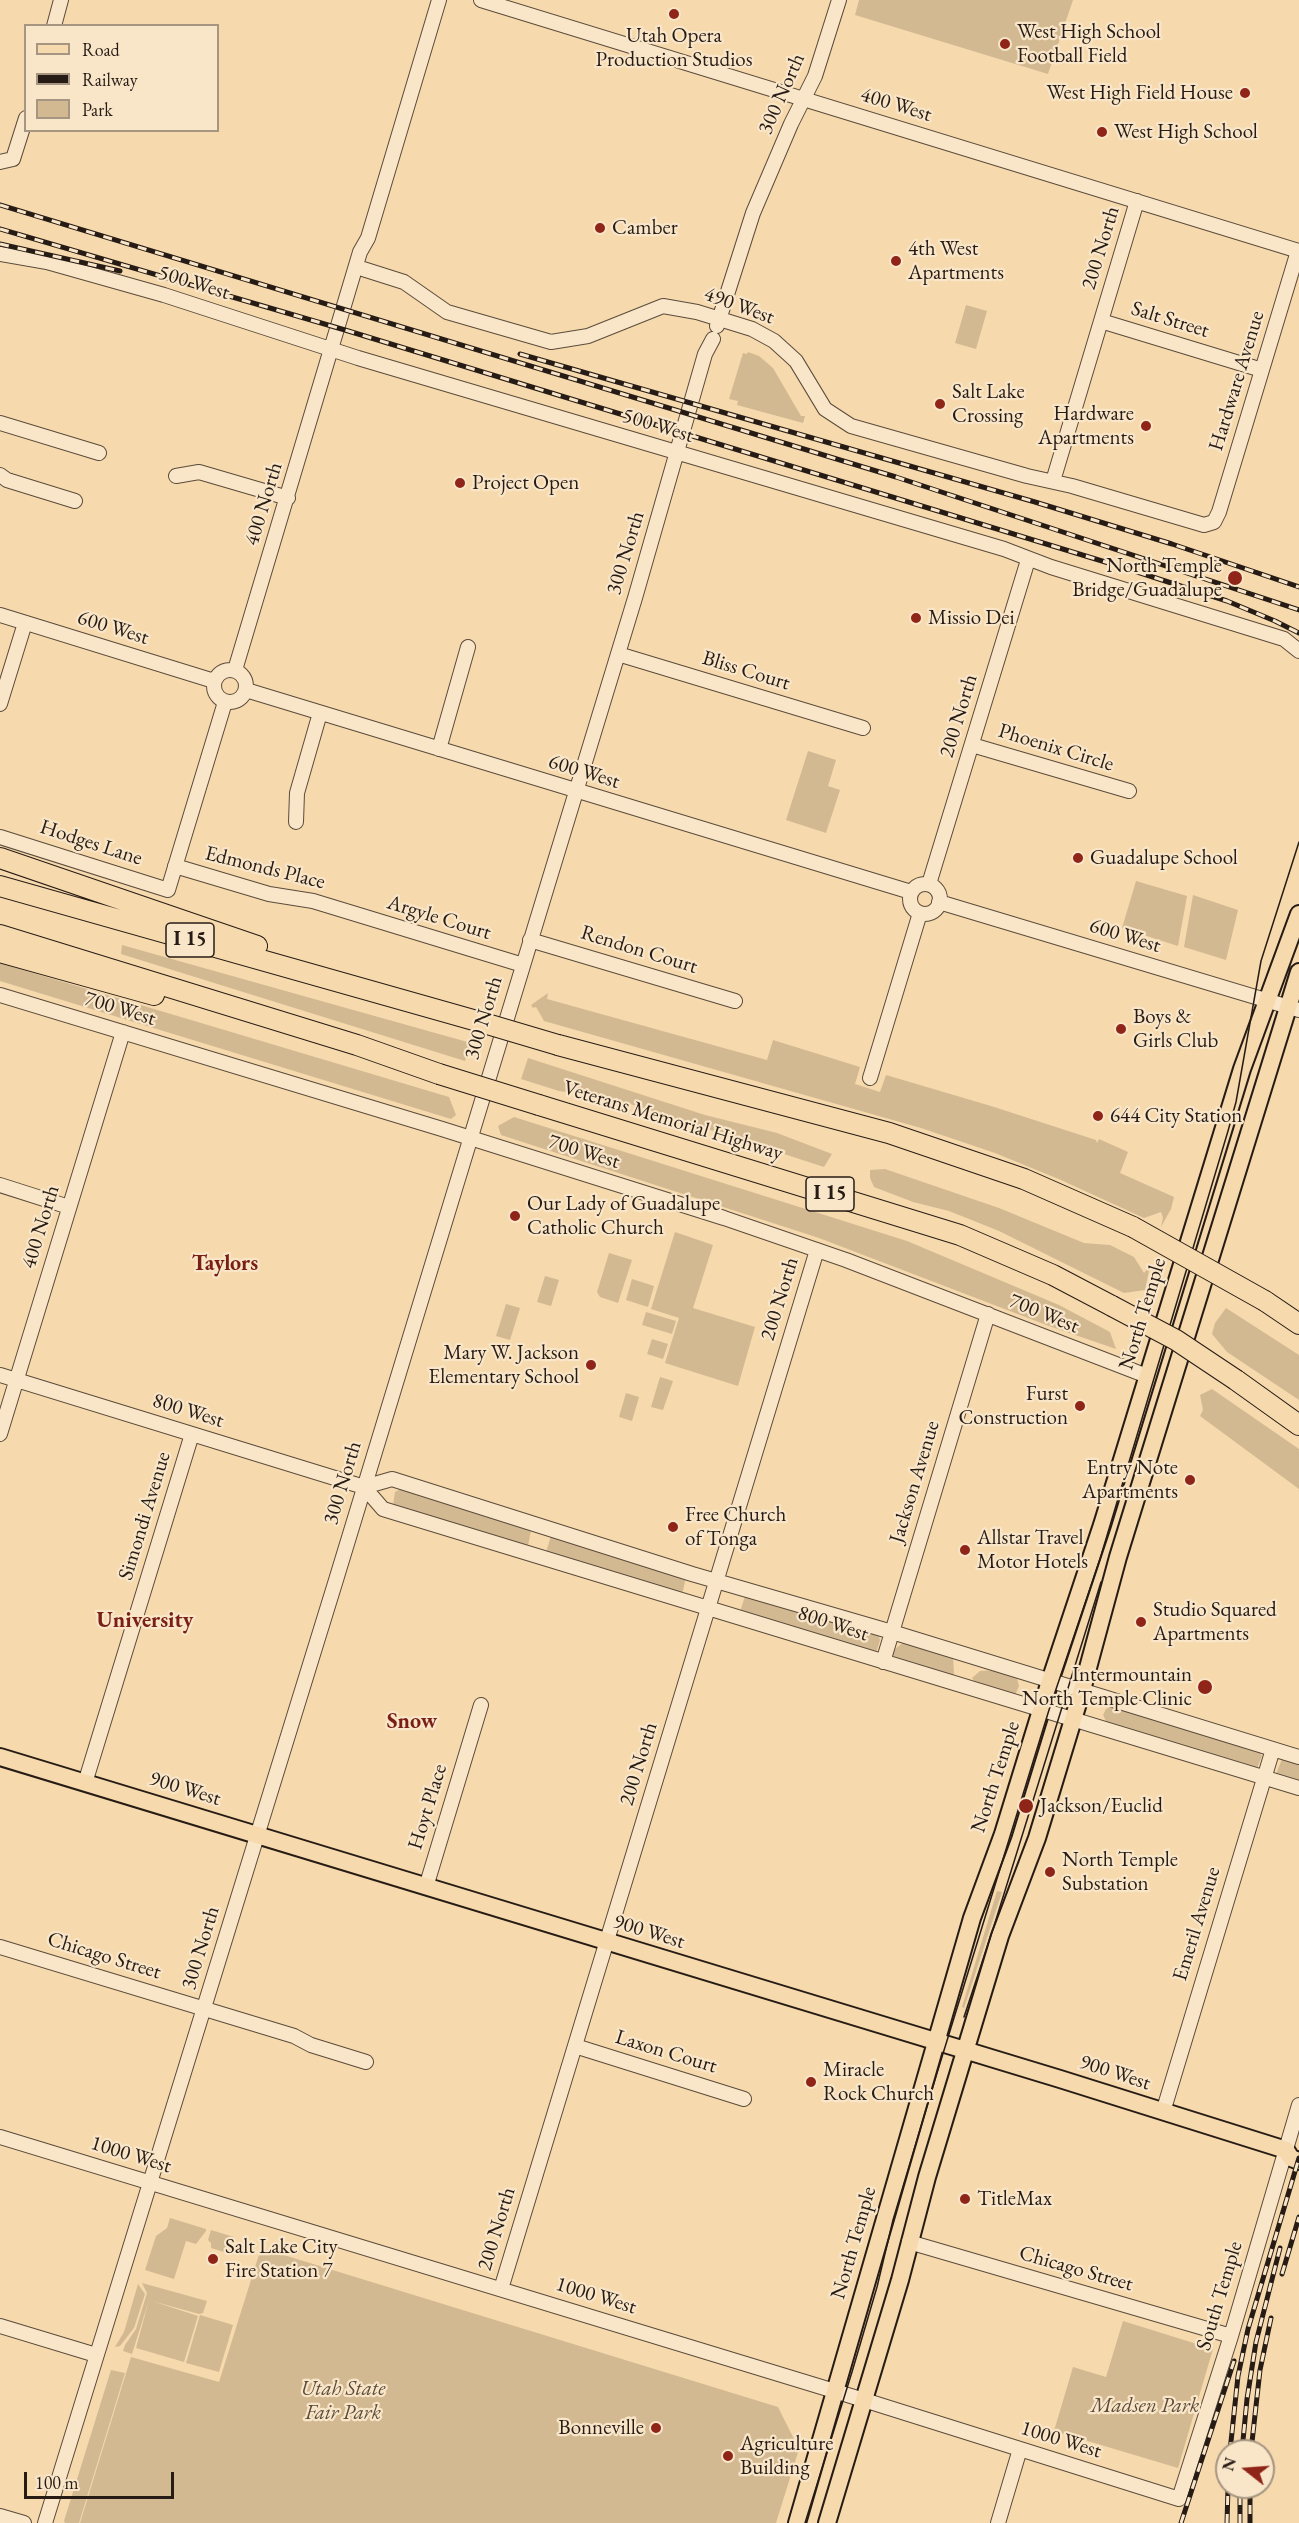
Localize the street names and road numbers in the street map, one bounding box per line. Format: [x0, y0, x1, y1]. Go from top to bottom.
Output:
street label: 300 North [753, 50, 811, 138]
street label: 400 West [857, 82, 935, 128]
street label: 200 North [1076, 203, 1126, 293]
street label: 500 West [155, 260, 233, 306]
street label: 490 West [700, 282, 778, 330]
street label: Salt Street [1128, 296, 1212, 344]
street label: Hardware Avenue [1204, 308, 1270, 454]
street label: 500 West [619, 403, 697, 449]
street label: 400 North [239, 459, 289, 549]
street label: 300 North [601, 508, 651, 598]
street label: 600 West [74, 605, 152, 651]
street label: Bliss Court [699, 646, 793, 696]
street label: 200 North [934, 671, 984, 761]
street label: Phoenix Circle [995, 719, 1117, 777]
street label: 600 West [545, 749, 623, 795]
street label: Hodges Lane [37, 815, 145, 871]
street label: Edmonds Place [202, 841, 328, 895]
street label: Argyle Court [384, 890, 494, 946]
street label: 600 West [1086, 913, 1164, 959]
street label: Rendon Court [578, 920, 700, 980]
road number: I 15 [166, 923, 214, 957]
street label: 300 North [459, 973, 509, 1063]
street label: 700 West [81, 986, 159, 1032]
street label: Veterans Memorial Highway [560, 1076, 786, 1166]
street label: 700 West [545, 1129, 623, 1175]
road number: I 15 [806, 1177, 854, 1211]
street label: 400 North [16, 1182, 66, 1272]
street label: 200 North [755, 1254, 805, 1344]
street label: North Temple [1114, 1255, 1172, 1373]
street label: 700 West [1005, 1289, 1083, 1339]
street label: 800 West [149, 1388, 227, 1434]
street label: Jackson Avenue [884, 1418, 946, 1546]
street label: 300 North [318, 1438, 368, 1528]
street label: Simondi Avenue [114, 1449, 176, 1583]
street label: 800 West [794, 1601, 872, 1647]
street label: North Temple [966, 1718, 1026, 1836]
street label: 200 North [614, 1719, 664, 1809]
street label: Hoyt Place [403, 1761, 453, 1853]
street label: 900 West [146, 1766, 224, 1812]
street label: Emeril Avenue [1168, 1864, 1226, 1984]
street label: 300 North [176, 1903, 226, 1993]
street label: 900 West [610, 1909, 688, 1955]
street label: Chicago Street [44, 1927, 164, 1985]
street label: Laxon Court [612, 2025, 720, 2079]
street label: 900 West [1076, 2050, 1154, 2096]
street label: 1000 West [88, 2131, 174, 2179]
street label: 200 North [472, 2184, 522, 2274]
street label: North Temple [826, 2184, 882, 2302]
street label: South Temple [1191, 2238, 1249, 2354]
street label: Chicago Street [1016, 2241, 1136, 2297]
street label: 1000 West [553, 2272, 639, 2320]
street label: 1000 West [1018, 2416, 1104, 2464]

